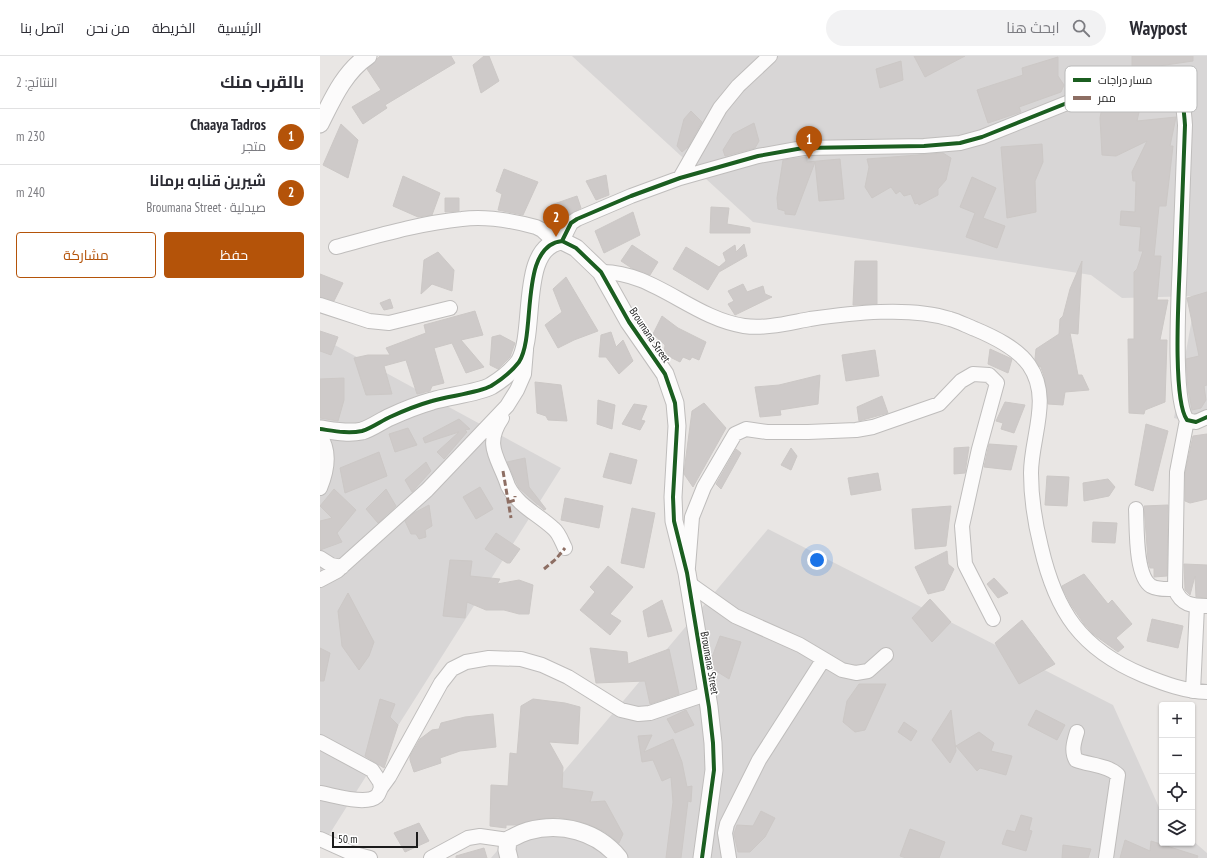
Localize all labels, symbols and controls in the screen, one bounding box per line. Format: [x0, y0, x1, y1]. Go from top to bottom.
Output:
search box [826, 10, 1106, 46]
text: Waypost [1130, 16, 1187, 40]
icon: search [1070, 17, 1092, 39]
text: ابحث هنا [1006, 18, 1060, 37]
text: اتصل بنا [20, 19, 64, 37]
text: من نحن [86, 19, 130, 37]
text: الخريطة [152, 19, 196, 37]
text: الرئيسية [218, 19, 262, 37]
legend [1065, 66, 1197, 112]
text: بالقرب منك [220, 71, 304, 93]
text: مسار دراجات [1098, 73, 1152, 87]
text: النتائج: 2 [16, 74, 57, 91]
text: ممر [1097, 91, 1116, 105]
text: Chaaya Tadros [190, 115, 266, 134]
pin: 1 [796, 126, 822, 159]
text: 230 m [16, 128, 45, 145]
text: 1 [288, 128, 294, 145]
text: متجر [242, 138, 266, 155]
text: شيرين قنابه برمانا [149, 171, 266, 190]
text: 240 m [16, 184, 45, 201]
text: 2 [288, 184, 294, 201]
text: صيدلية · Broumana Street [146, 199, 266, 216]
pin: 2 [543, 204, 569, 237]
button: مشاركة [16, 232, 156, 278]
button: حفظ [164, 232, 304, 278]
street label: Broumana Street [626, 305, 674, 365]
your location [807, 550, 827, 570]
street label: Broumana Street [698, 630, 722, 696]
map controls [1159, 702, 1195, 846]
button: + [1159, 702, 1195, 738]
button: − [1159, 738, 1195, 774]
button: locate [1159, 774, 1195, 810]
button: layers [1159, 810, 1195, 846]
scale bar [332, 830, 418, 849]
text: 50 m [338, 832, 357, 846]

